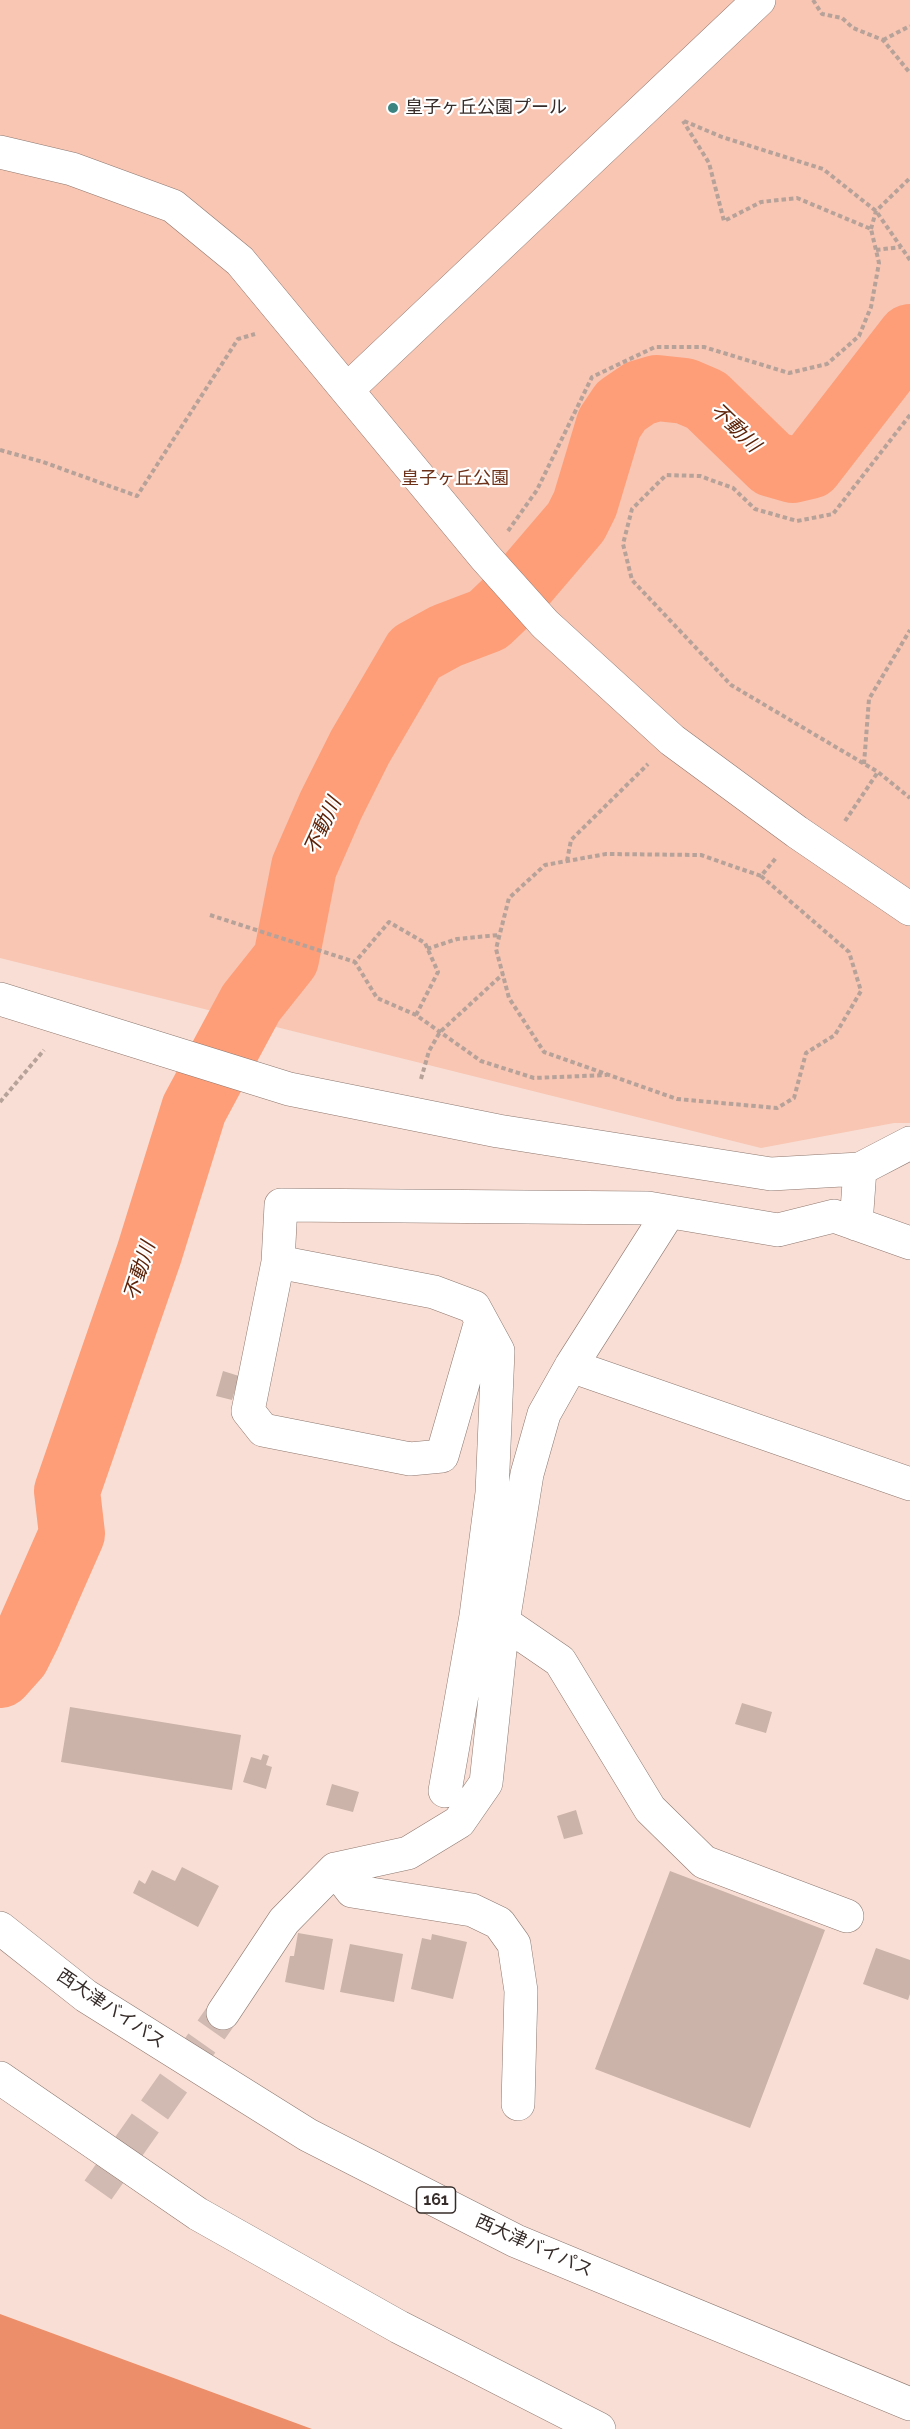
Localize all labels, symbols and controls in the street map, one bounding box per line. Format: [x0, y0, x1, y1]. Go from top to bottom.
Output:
place label: 皇子ヶ丘公園プール [405, 97, 567, 119]
marker: 皇子ヶ丘公園プール [386, 101, 400, 115]
water label: 不動川 [705, 399, 765, 457]
park label: 皇子ヶ丘公園 [401, 468, 509, 490]
water label: 不動川 [299, 794, 347, 858]
water label: 不動川 [119, 1239, 161, 1303]
street label: 西大津バイパス [53, 1965, 169, 2053]
road number: 161 [416, 2187, 456, 2213]
street label: 西大津バイパス [472, 2211, 596, 2281]

